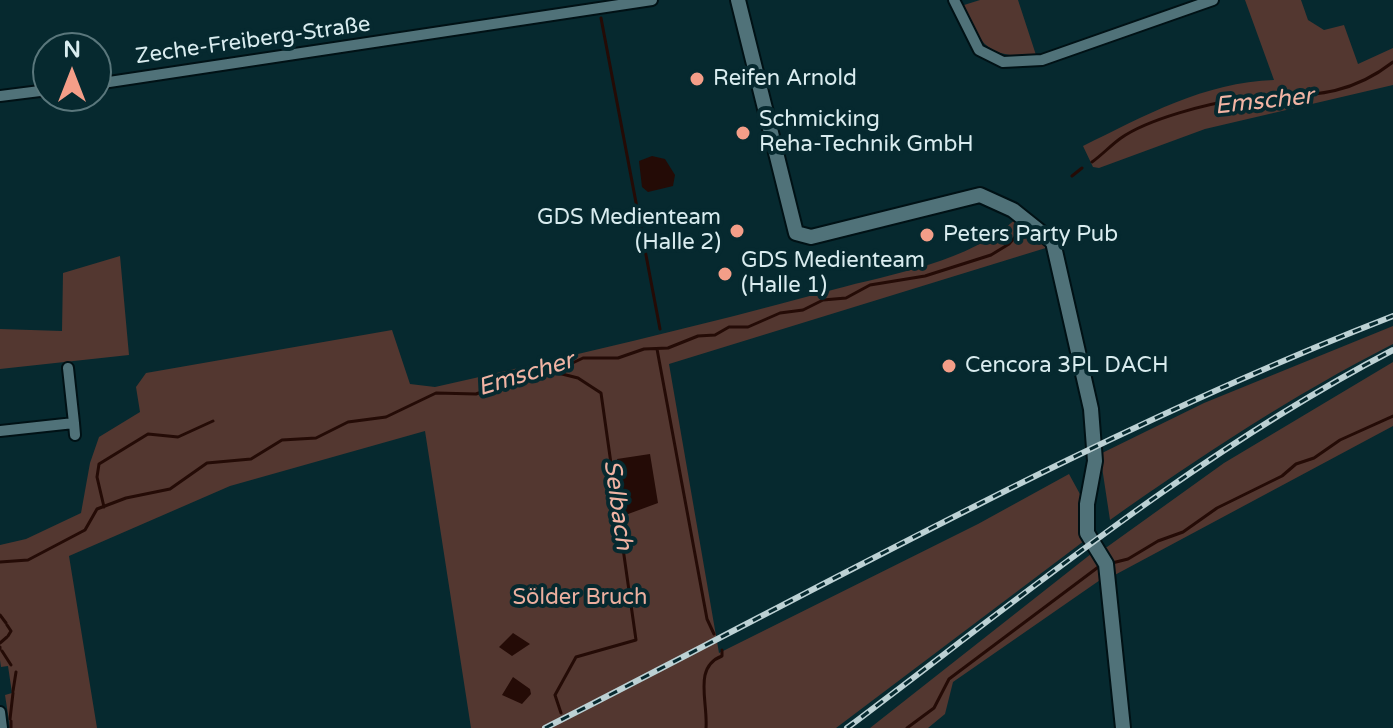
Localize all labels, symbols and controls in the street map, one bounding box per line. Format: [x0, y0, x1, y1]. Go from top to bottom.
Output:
street label: Zeche-Freiberg-Straße [134, 11, 372, 71]
north arrow [32, 32, 112, 112]
text: N [63, 37, 81, 63]
place label: Reifen Arnold [713, 66, 857, 92]
marker: Reifen Arnold [688, 70, 706, 88]
water label: Emscher [1213, 83, 1315, 121]
place label: Schmicking Reha-Technik GmbH [759, 107, 974, 158]
marker: Schmicking Reha-Technik GmbH [734, 124, 752, 142]
place label: GDS Medienteam (Halle 2) [537, 205, 721, 256]
marker: GDS Medienteam (Halle 2) [728, 222, 746, 240]
place label: Peters Party Pub [943, 222, 1118, 248]
marker: Peters Party Pub [918, 226, 936, 244]
place label: GDS Medienteam (Halle 1) [741, 248, 925, 300]
marker: GDS Medienteam (Halle 1) [716, 265, 734, 283]
water label: Emscher [475, 347, 577, 403]
place label: Cencora 3PL DACH [965, 353, 1168, 379]
marker: Cencora 3PL DACH [940, 357, 958, 375]
water label: Selbach [596, 458, 638, 552]
park label: Sölder Bruch [513, 585, 647, 611]

